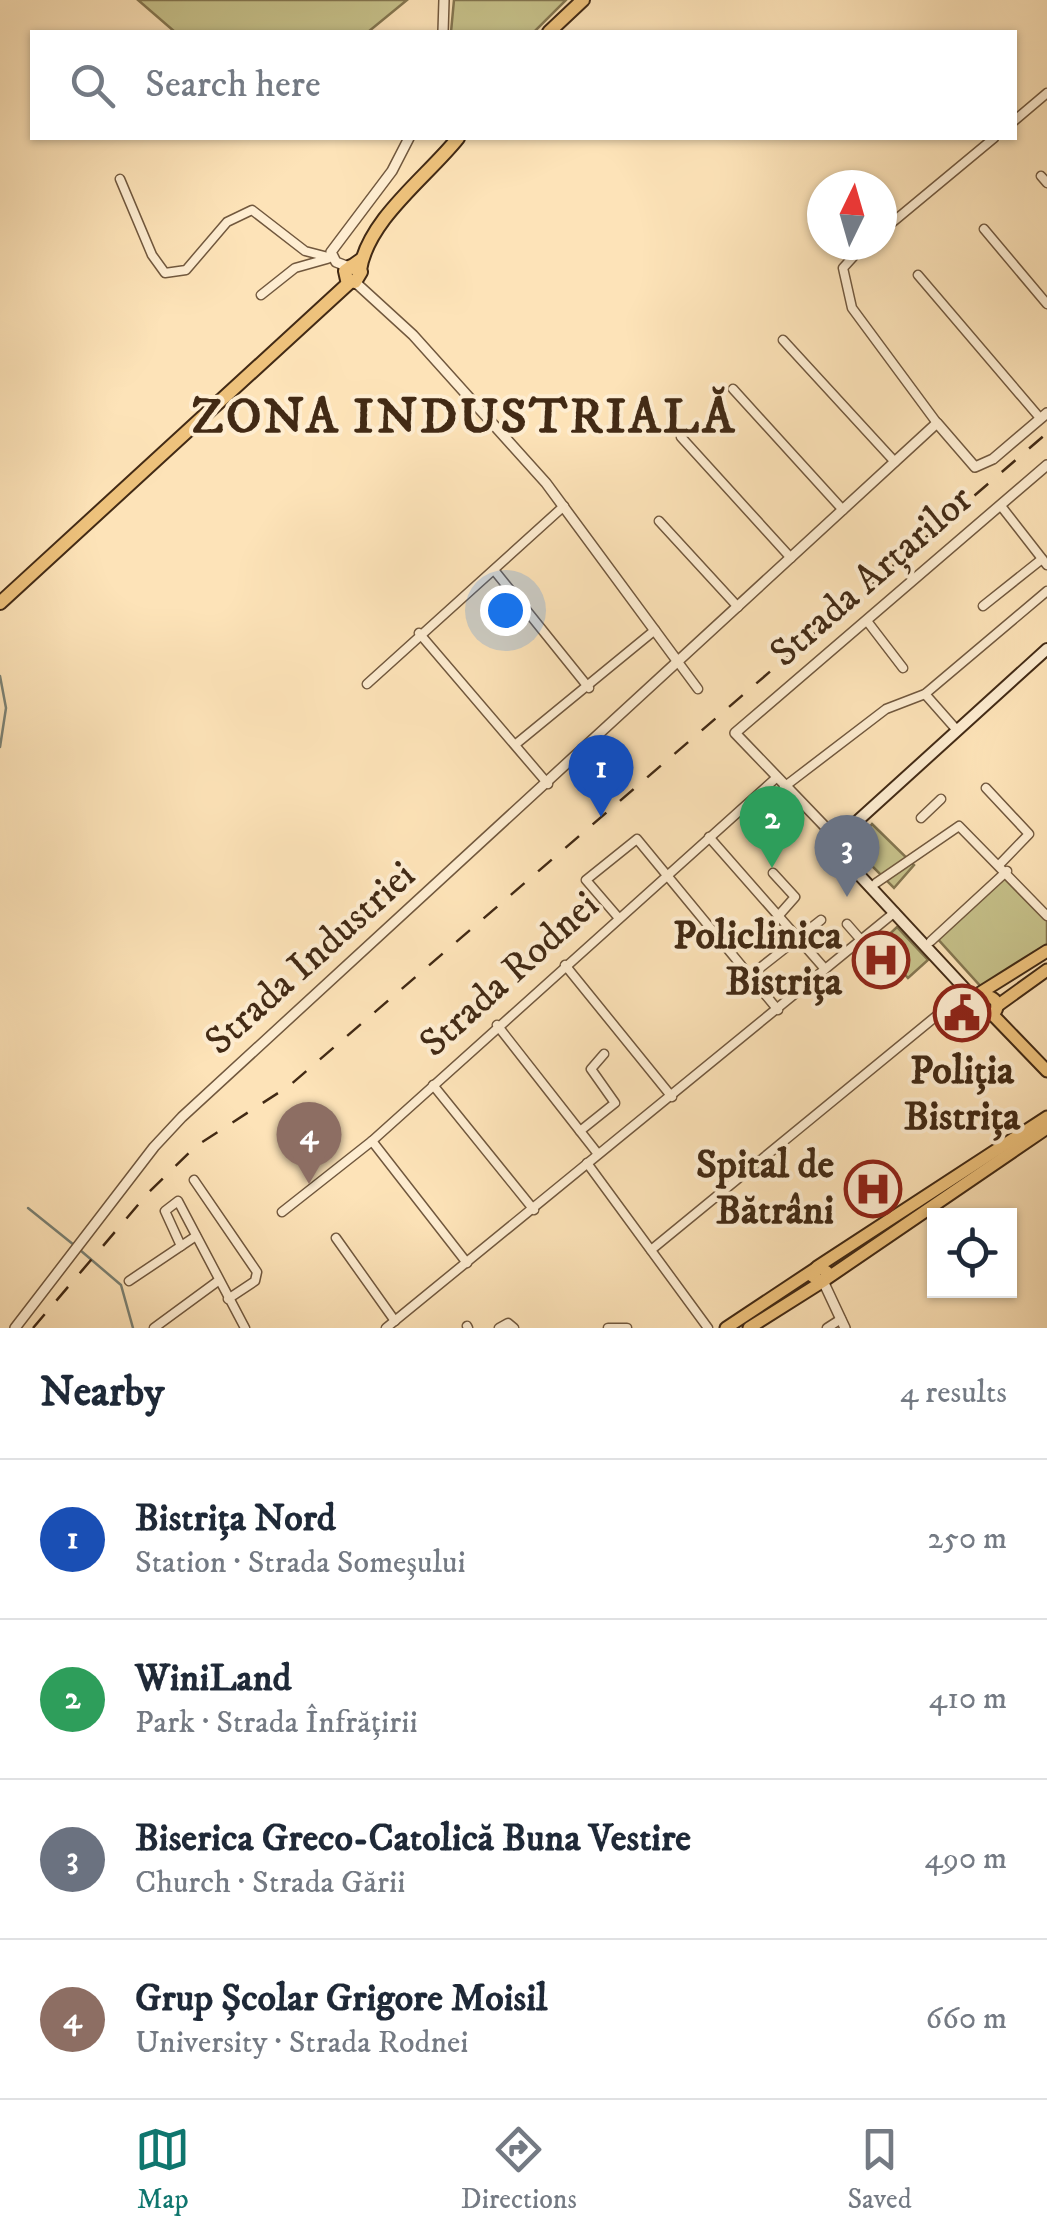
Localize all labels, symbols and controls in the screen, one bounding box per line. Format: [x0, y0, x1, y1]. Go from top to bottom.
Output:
search box [30, 30, 1017, 140]
icon: search [65, 58, 120, 113]
text: Search here [145, 61, 321, 109]
north arrow [807, 170, 897, 260]
district label: ZONA INDUSTRIALĂ [191, 386, 737, 449]
street label: Strada Arțarilor [760, 475, 984, 679]
your location [480, 585, 531, 636]
pin: 1 [568, 734, 634, 817]
pin: 2 [740, 786, 804, 868]
pin: 3 [814, 814, 880, 897]
street label: Strada Industriei [195, 851, 427, 1067]
street label: Strada Rodnei [410, 881, 610, 1069]
place label: Policlinica Bistrița [673, 912, 843, 1008]
hospital icon: Policlinica Bistrița [851, 930, 911, 990]
public building icon: Poliția Bistrița [932, 983, 992, 1043]
place label: Poliția Bistrița [904, 1047, 1021, 1143]
pin: 4 [276, 1102, 342, 1184]
place label: Spital de Bătrâni [696, 1141, 834, 1237]
hospital icon: Spital de Bătrâni [843, 1159, 903, 1219]
map controls [927, 1208, 1017, 1298]
button: locate [927, 1208, 1017, 1298]
text: Nearby [40, 1367, 164, 1419]
text: 4 results [900, 1373, 1007, 1413]
text: Bistrița Nord [135, 1495, 336, 1543]
text: 1 [67, 1519, 78, 1559]
text: 250 m [927, 1519, 1007, 1559]
text: Station · Strada Someșului [135, 1543, 466, 1583]
text: WiniLand [135, 1655, 291, 1703]
text: 2 [65, 1679, 80, 1719]
text: 410 m [929, 1679, 1007, 1719]
text: Park · Strada Înfrățirii [135, 1703, 418, 1743]
text: Biserica Greco-Catolică Buna Vestire [135, 1815, 691, 1863]
text: 3 [67, 1839, 78, 1879]
text: 490 m [924, 1839, 1007, 1879]
text: Church · Strada Gării [135, 1863, 405, 1903]
text: Grup Școlar Grigore Moisil [135, 1975, 547, 2023]
text: 4 [63, 1999, 82, 2039]
text: 660 m [926, 1999, 1007, 2039]
text: University · Strada Rodnei [135, 2023, 469, 2063]
tab: Map [135, 2122, 190, 2217]
tab: Directions [461, 2122, 577, 2217]
tab: Saved [847, 2122, 912, 2217]

